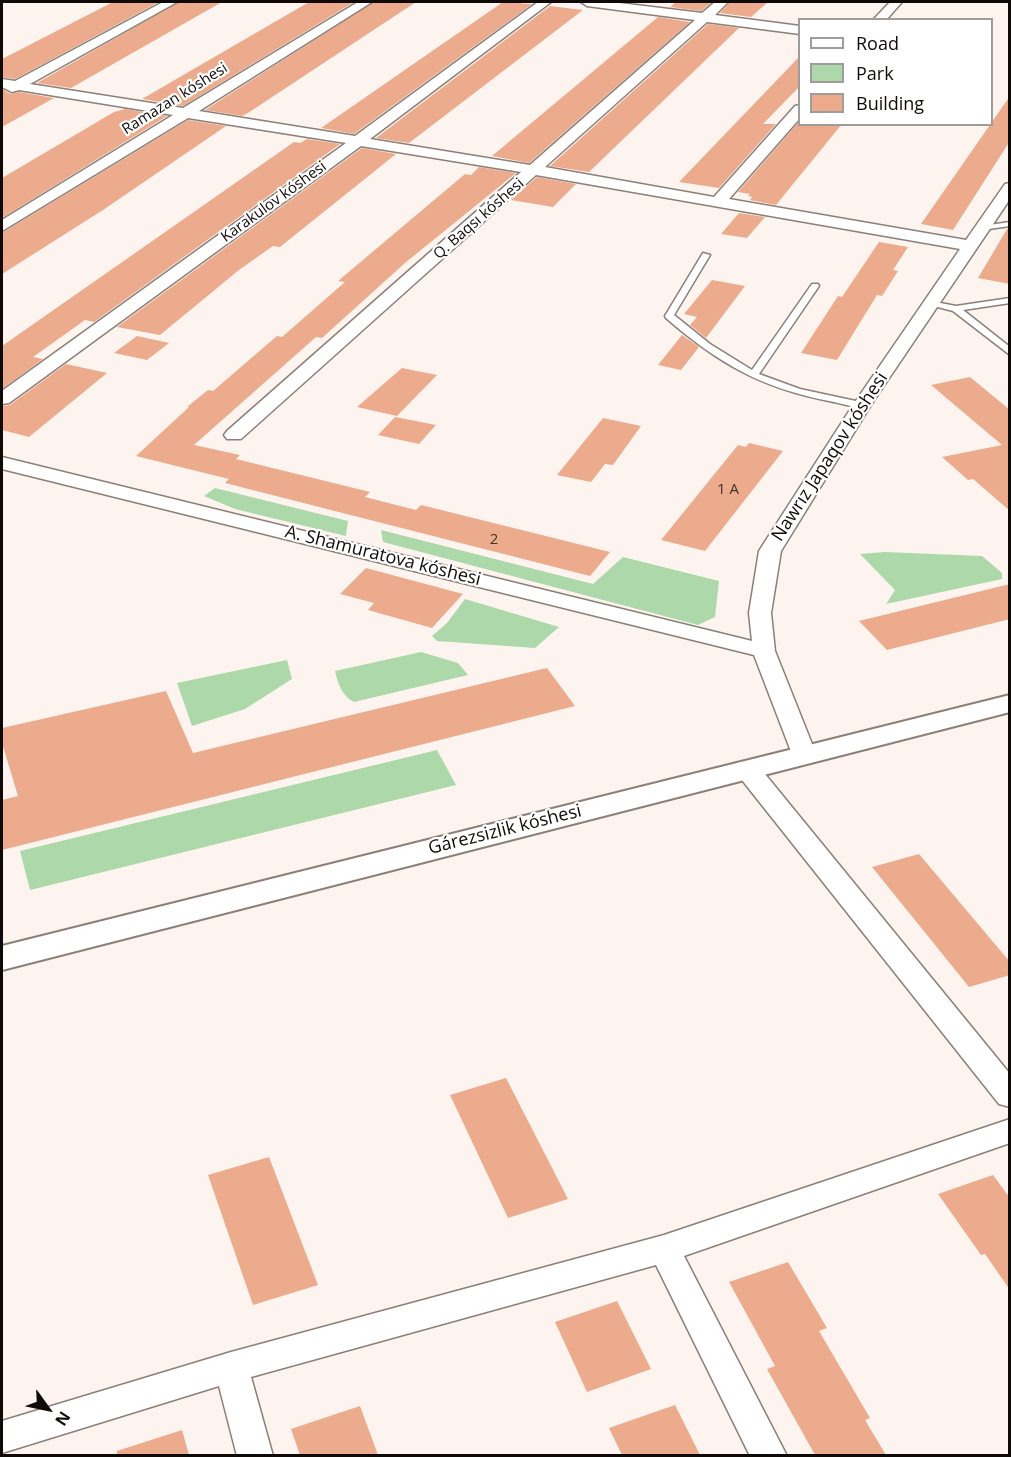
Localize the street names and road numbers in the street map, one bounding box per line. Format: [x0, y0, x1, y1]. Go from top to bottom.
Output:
street label: Ramazan kóshesi [119, 59, 231, 139]
street label: Karakulov kóshesi [218, 158, 330, 246]
street label: Q. Baqsı kóshesi [430, 175, 528, 263]
street label: Nawrız Japaqov kóshesi [767, 369, 893, 545]
street label: A. Shamuratova kóshesi [283, 521, 483, 591]
street label: Gárezsizlik kóshesi [426, 801, 584, 859]

